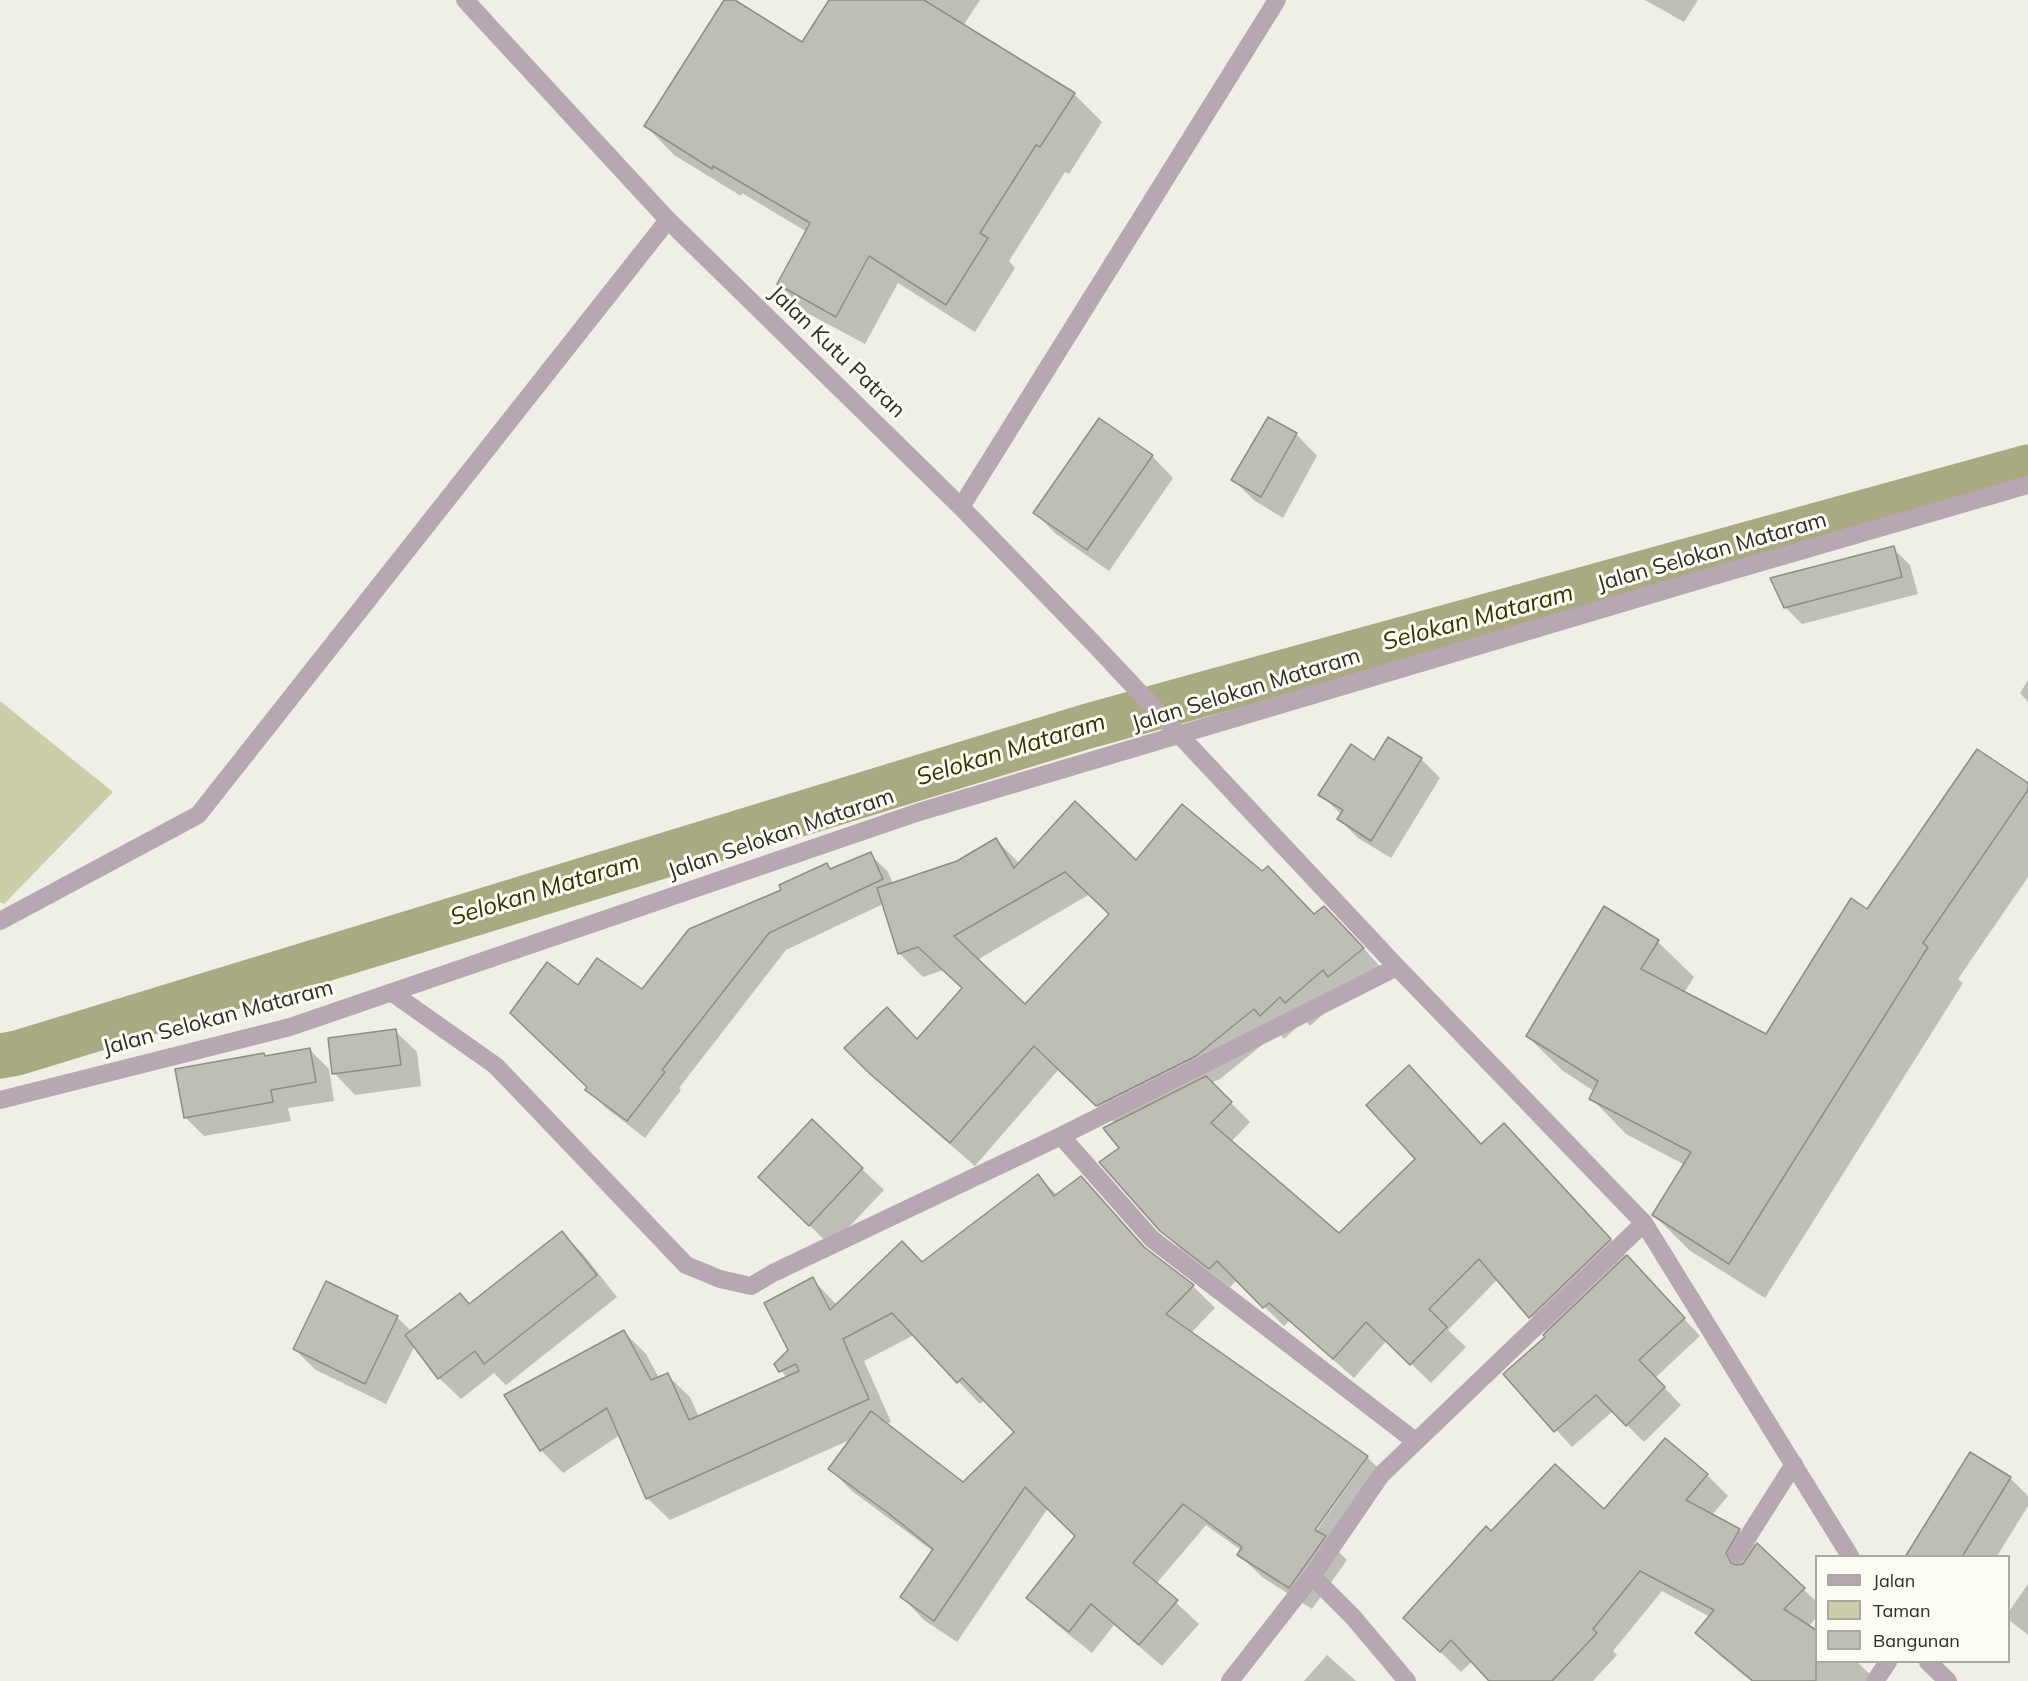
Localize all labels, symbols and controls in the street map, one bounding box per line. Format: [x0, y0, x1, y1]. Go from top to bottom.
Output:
street label: Jalan Kutu Patran [764, 280, 910, 424]
street label: Jalan Selokan Mataram [1594, 507, 1830, 597]
water label: Selokan Mataram [1379, 579, 1577, 657]
street label: Jalan Selokan Mataram [1129, 643, 1363, 737]
water label: Selokan Mataram [913, 708, 1109, 792]
street label: Jalan Selokan Mataram [664, 783, 898, 885]
water label: Selokan Mataram [447, 848, 643, 932]
street label: Jalan Selokan Mataram [100, 975, 336, 1061]
legend [1815, 1555, 2010, 1663]
text: Jalan [1873, 1569, 1915, 1592]
text: Taman [1873, 1599, 1930, 1622]
text: Bangunan [1873, 1629, 1960, 1652]

